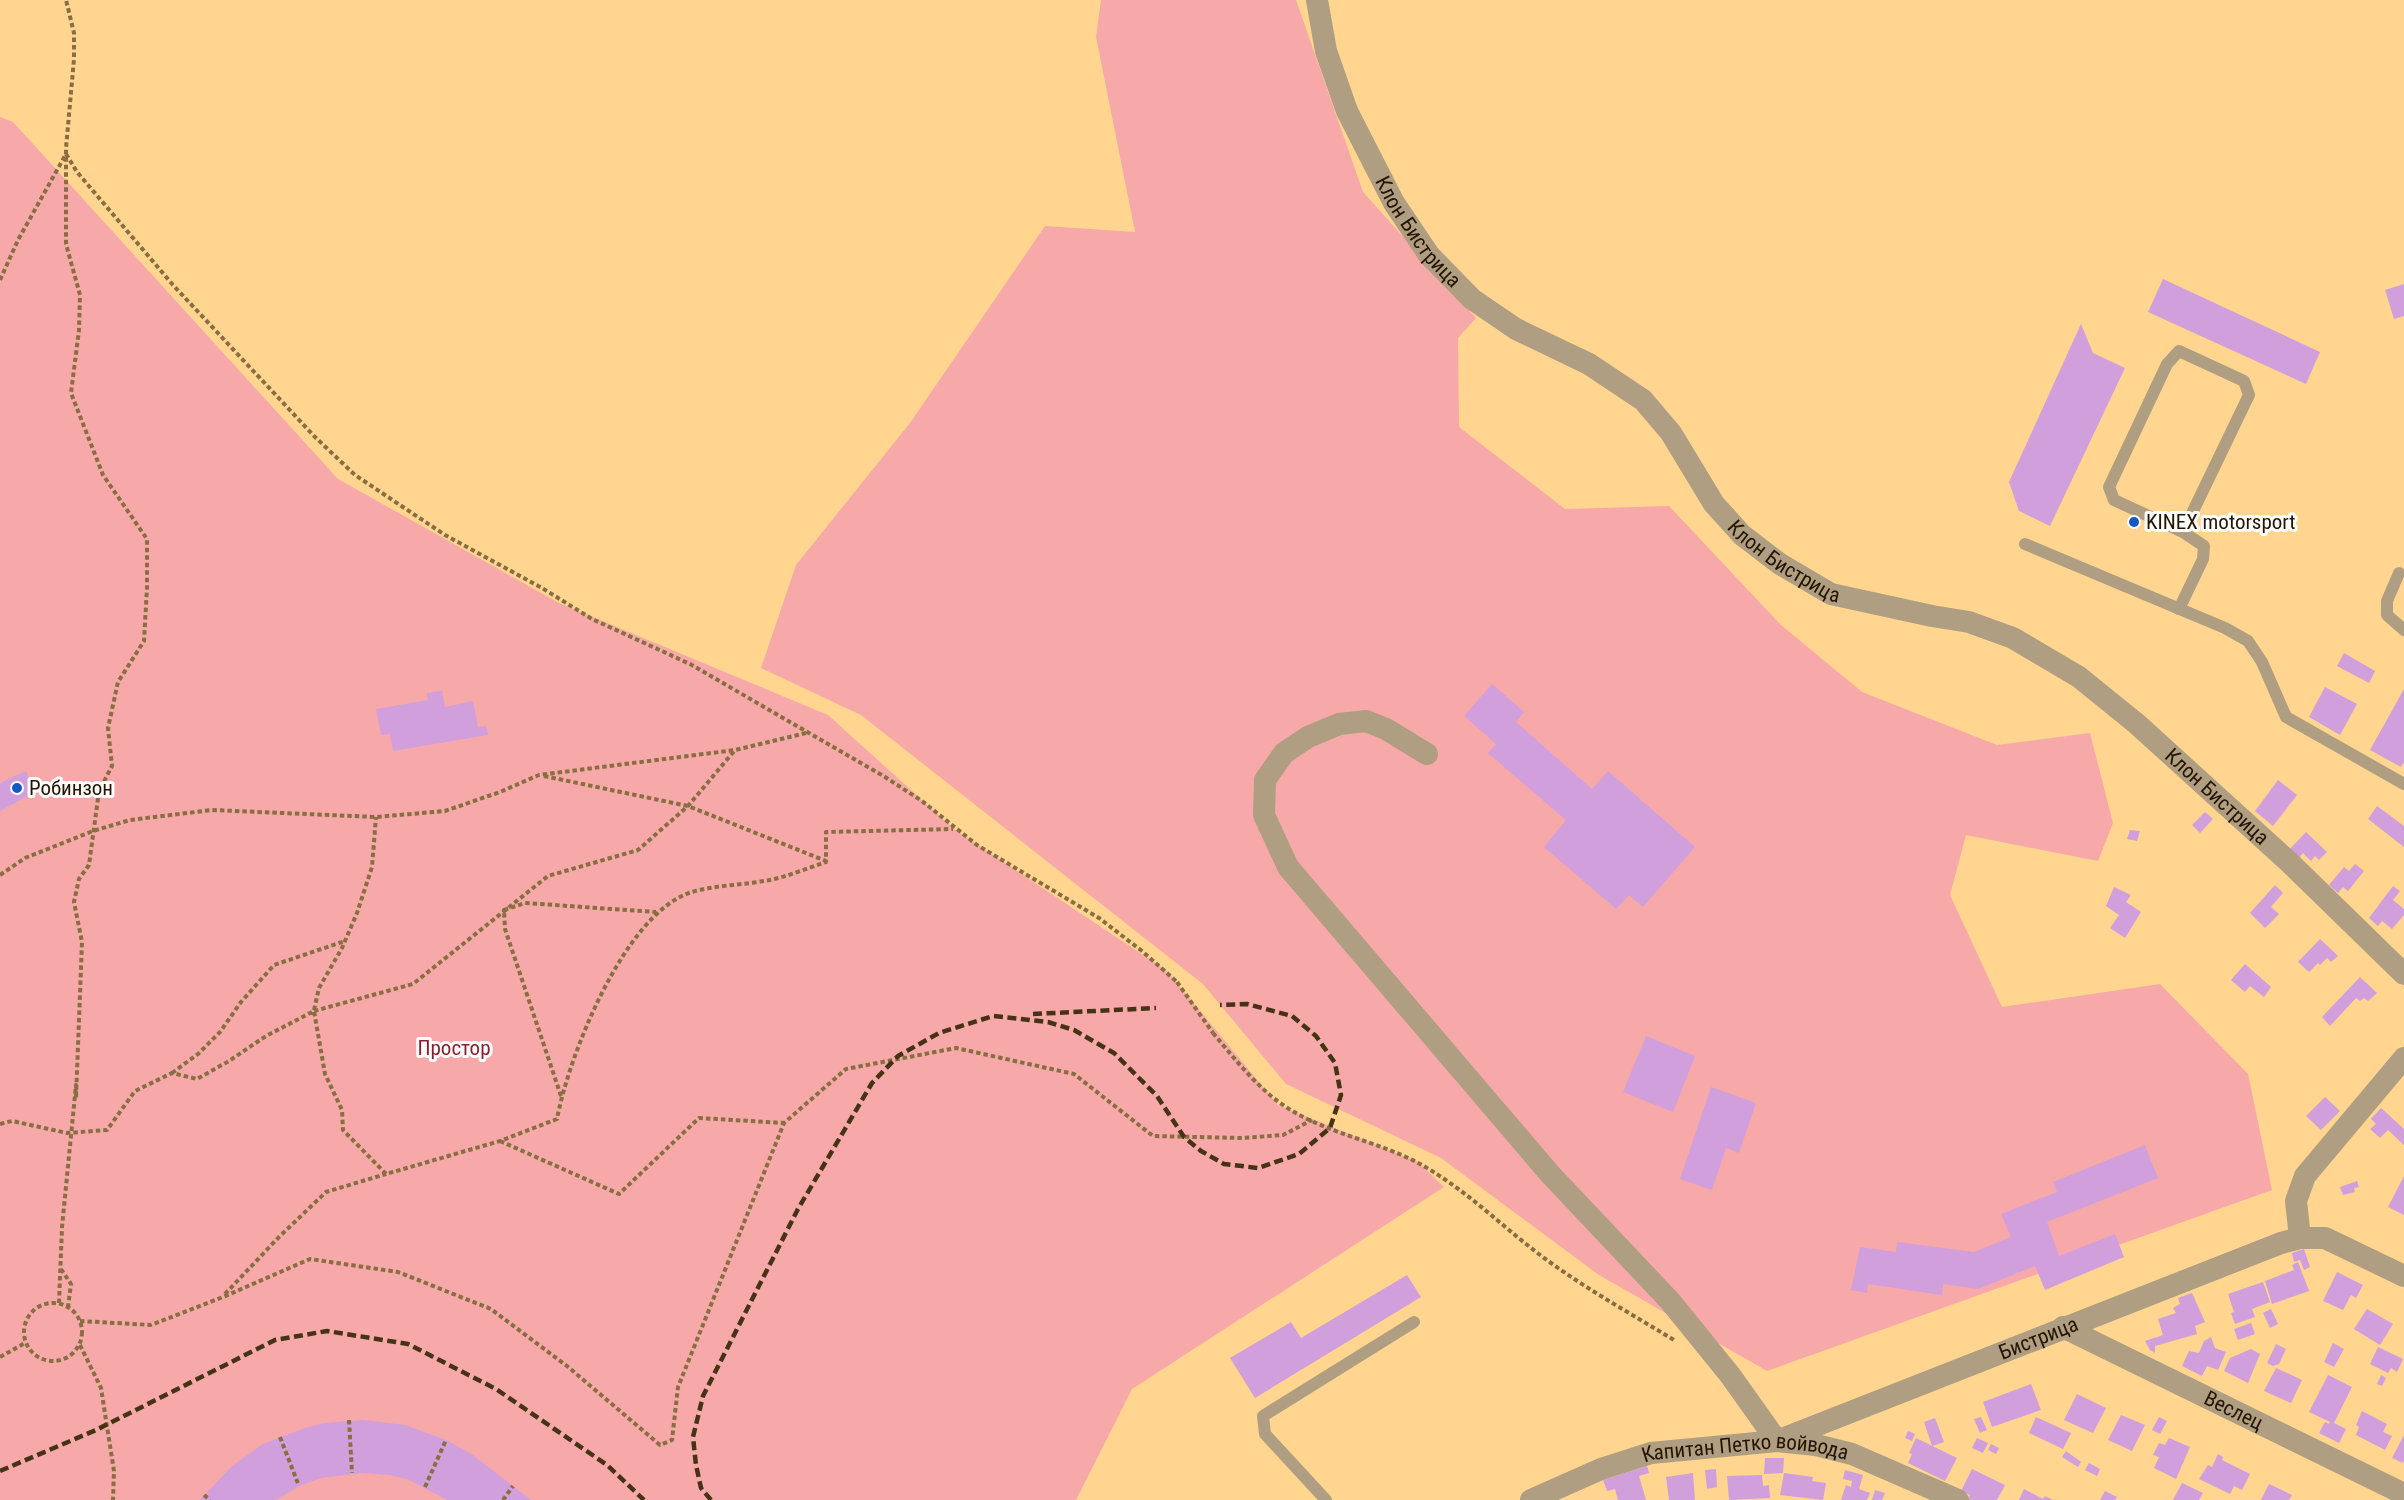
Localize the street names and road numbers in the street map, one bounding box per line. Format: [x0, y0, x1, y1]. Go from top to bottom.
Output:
street label: Клон Бистрица [1370, 172, 1466, 292]
street label: Клон Бистрица [1722, 515, 1842, 608]
street label: Клон Бистрица [2160, 743, 2274, 850]
street label: Бистрица [1995, 1312, 2081, 1365]
street label: Веслец [2200, 1386, 2267, 1435]
street label: Капитан Петко войвода [1639, 1429, 1851, 1467]

